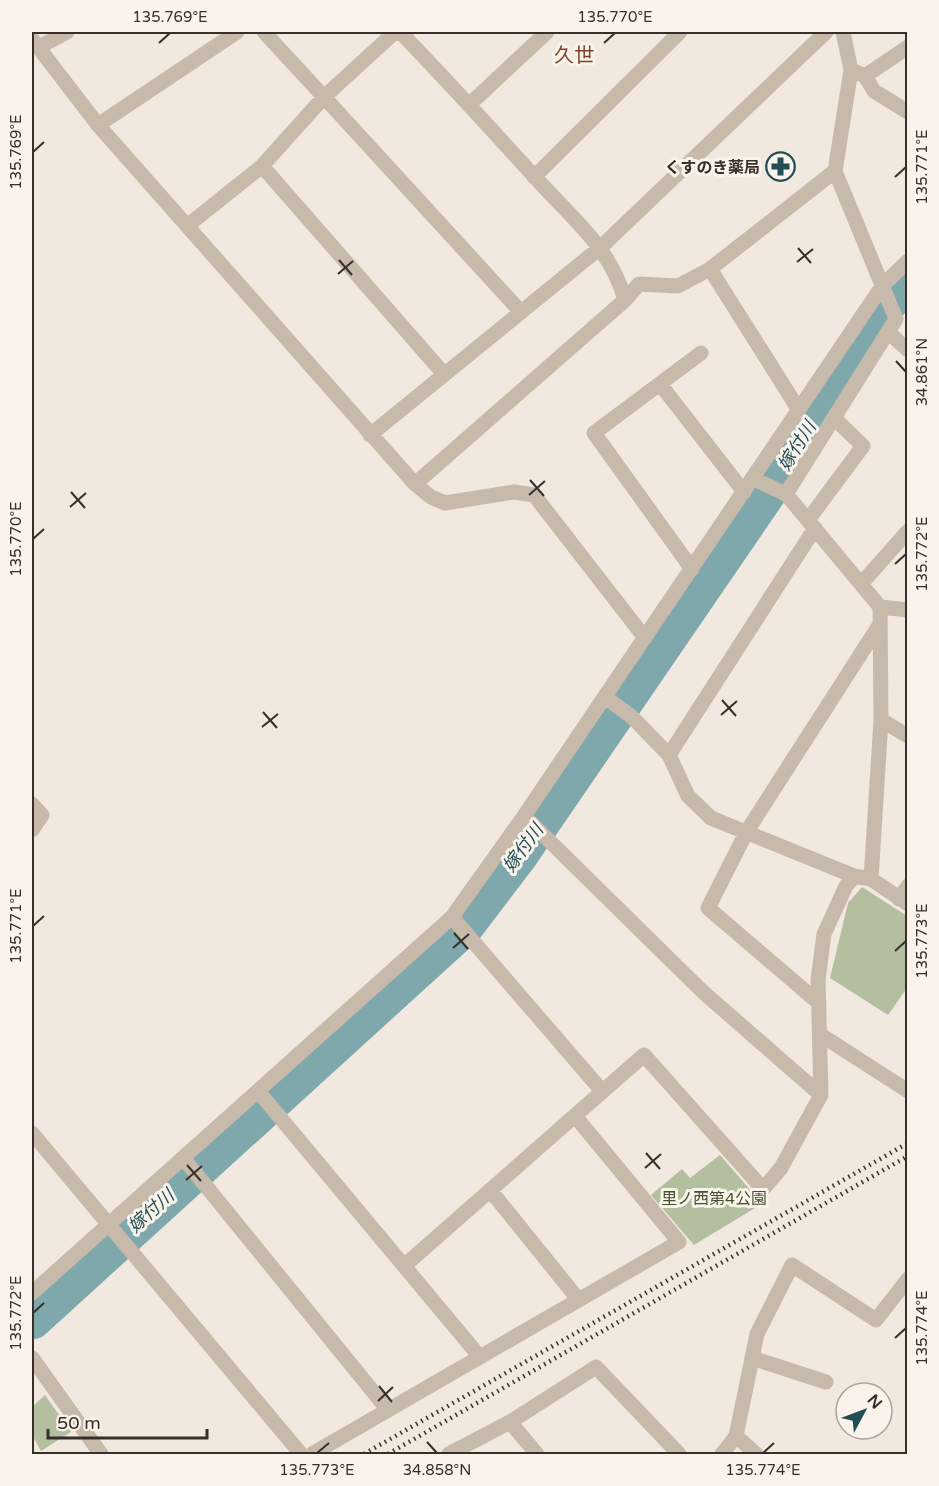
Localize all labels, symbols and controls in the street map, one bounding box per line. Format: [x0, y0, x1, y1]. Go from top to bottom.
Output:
text: 135.769°E [132, 8, 208, 26]
text: 135.770°E [577, 8, 653, 26]
district label: 久世 [554, 44, 594, 68]
text: 135.769°E [7, 114, 25, 190]
text: 135.771°E [913, 129, 931, 205]
pharmacy icon: くすのき薬局 [765, 151, 797, 183]
place label: くすのき薬局 [664, 158, 760, 178]
text: 34.861°N [913, 338, 931, 406]
water label: 嫁付川 [773, 416, 822, 475]
text: 135.770°E [7, 501, 25, 577]
text: 135.772°E [913, 516, 931, 592]
water label: 嫁付川 [498, 818, 549, 876]
text: 135.771°E [7, 888, 25, 964]
text: 135.773°E [913, 903, 931, 979]
water label: 嫁付川 [124, 1183, 180, 1237]
park label: 里ノ西第4公園 [661, 1189, 767, 1209]
text: 135.772°E [7, 1275, 25, 1351]
text: 135.774°E [913, 1290, 931, 1366]
north arrow [834, 1381, 894, 1441]
text: N [863, 1390, 886, 1413]
scale bar [48, 1402, 207, 1440]
text: 50 m [57, 1412, 101, 1434]
text: 135.773°E [279, 1461, 355, 1479]
text: 34.858°N [403, 1461, 471, 1479]
text: 135.774°E [725, 1461, 801, 1479]

